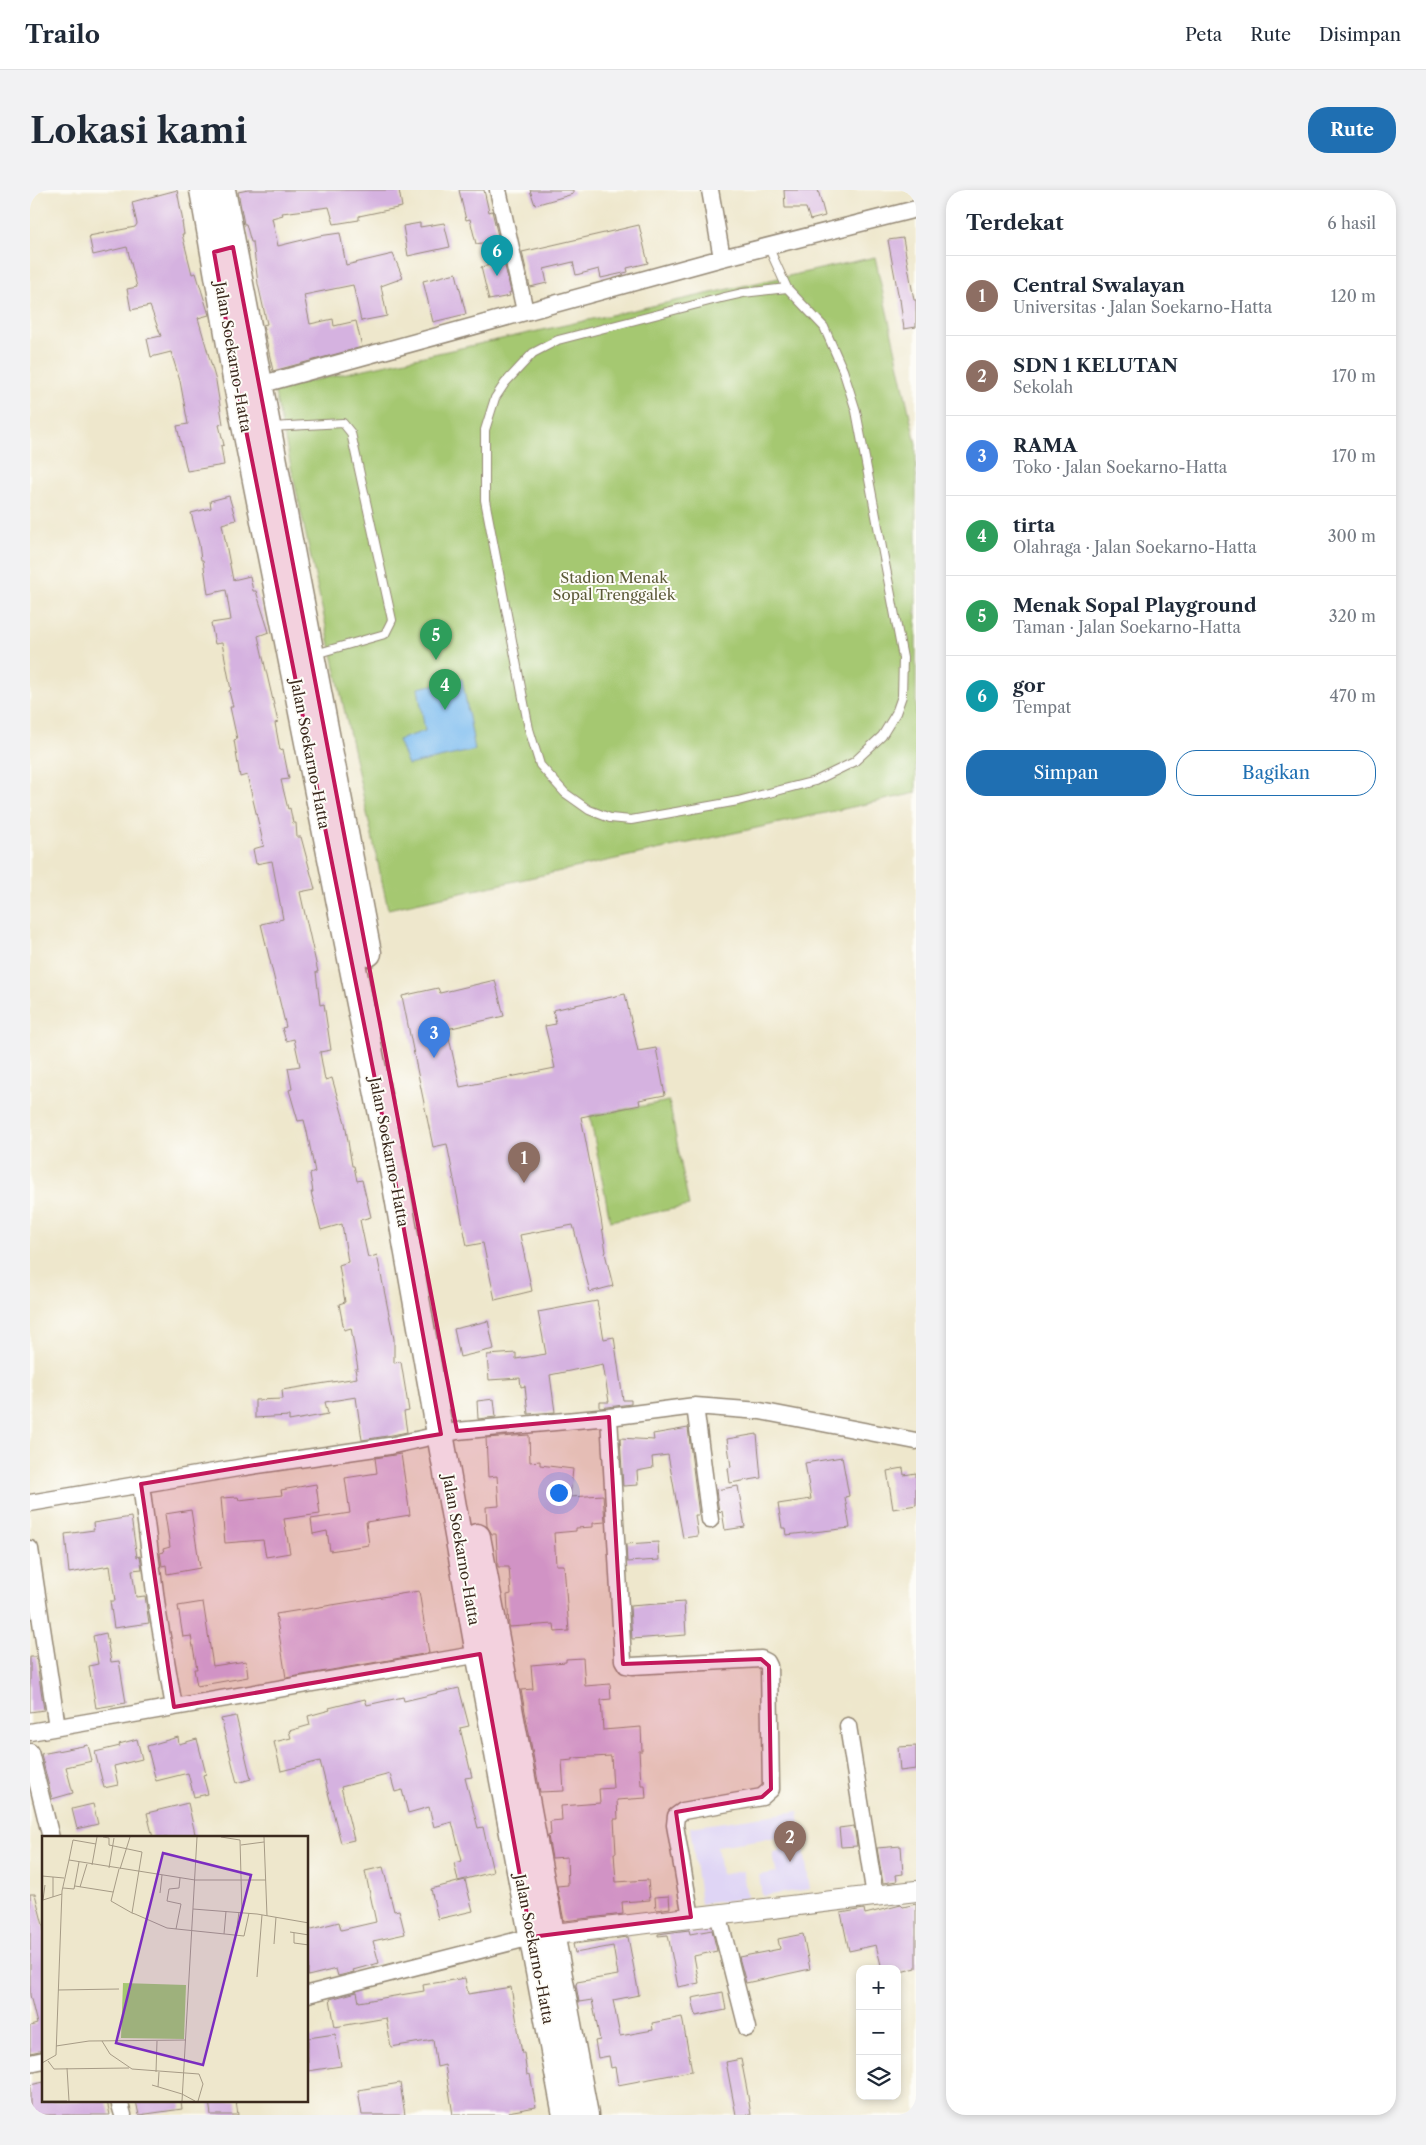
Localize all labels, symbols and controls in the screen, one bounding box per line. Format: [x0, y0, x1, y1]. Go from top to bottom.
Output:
text: Trailo [25, 20, 100, 49]
text: Peta [1185, 24, 1222, 46]
text: Rute [1250, 24, 1291, 46]
text: Disimpan [1319, 24, 1401, 46]
button: Rute [1308, 107, 1396, 153]
text: Lokasi kami [30, 109, 247, 152]
text: Terdekat [966, 210, 1064, 235]
text: 6 hasil [1327, 213, 1376, 233]
pin: 6 [481, 235, 513, 276]
text: Central Swalayan [1013, 274, 1185, 297]
street label: Jalan Soekarno-Hatta [211, 278, 256, 434]
text: 1 [978, 286, 986, 306]
text: 120 m [1331, 286, 1376, 306]
text: Universitas · Jalan Soekarno-Hatta [1013, 297, 1272, 317]
text: SDN 1 KELUTAN [1013, 354, 1178, 377]
text: 2 [977, 366, 987, 386]
text: 170 m [1332, 366, 1376, 386]
text: Sekolah [1013, 377, 1073, 397]
text: RAMA [1013, 434, 1077, 457]
text: 3 [977, 446, 987, 466]
text: 170 m [1332, 446, 1376, 466]
text: Toko · Jalan Soekarno-Hatta [1013, 457, 1227, 477]
text: tirta [1013, 514, 1055, 537]
text: 4 [977, 526, 987, 546]
text: 300 m [1328, 526, 1376, 546]
text: Olahraga · Jalan Soekarno-Hatta [1013, 537, 1257, 557]
park label: Stadion Menak Sopal Trenggalek [553, 568, 677, 604]
text: Menak Sopal Playground [1013, 594, 1257, 617]
text: 5 [978, 606, 986, 626]
text: 320 m [1329, 606, 1376, 626]
text: Taman · Jalan Soekarno-Hatta [1013, 617, 1241, 637]
pin: 5 [420, 619, 452, 660]
pin: 4 [429, 669, 461, 710]
text: gor [1013, 674, 1045, 697]
street label: Jalan Soekarno-Hatta [286, 675, 334, 831]
text: 6 [977, 686, 987, 706]
text: 470 m [1330, 686, 1376, 706]
text: Tempat [1013, 697, 1071, 717]
button: Simpan [966, 750, 1166, 796]
button: Bagikan [1176, 750, 1376, 796]
pin: 3 [418, 1017, 450, 1058]
street label: Jalan Soekarno-Hatta [365, 1073, 413, 1229]
pin: 1 [508, 1142, 540, 1183]
street label: Jalan Soekarno-Hatta [439, 1471, 484, 1627]
your location [546, 1480, 572, 1506]
pin: 2 [774, 1821, 806, 1862]
inset map [42, 1836, 309, 2102]
street label: Jalan Soekarno-Hatta [510, 1870, 558, 2026]
map controls [856, 1965, 901, 2100]
button: + [856, 1965, 901, 2010]
button: − [856, 2010, 901, 2055]
button: layers [856, 2055, 901, 2100]

